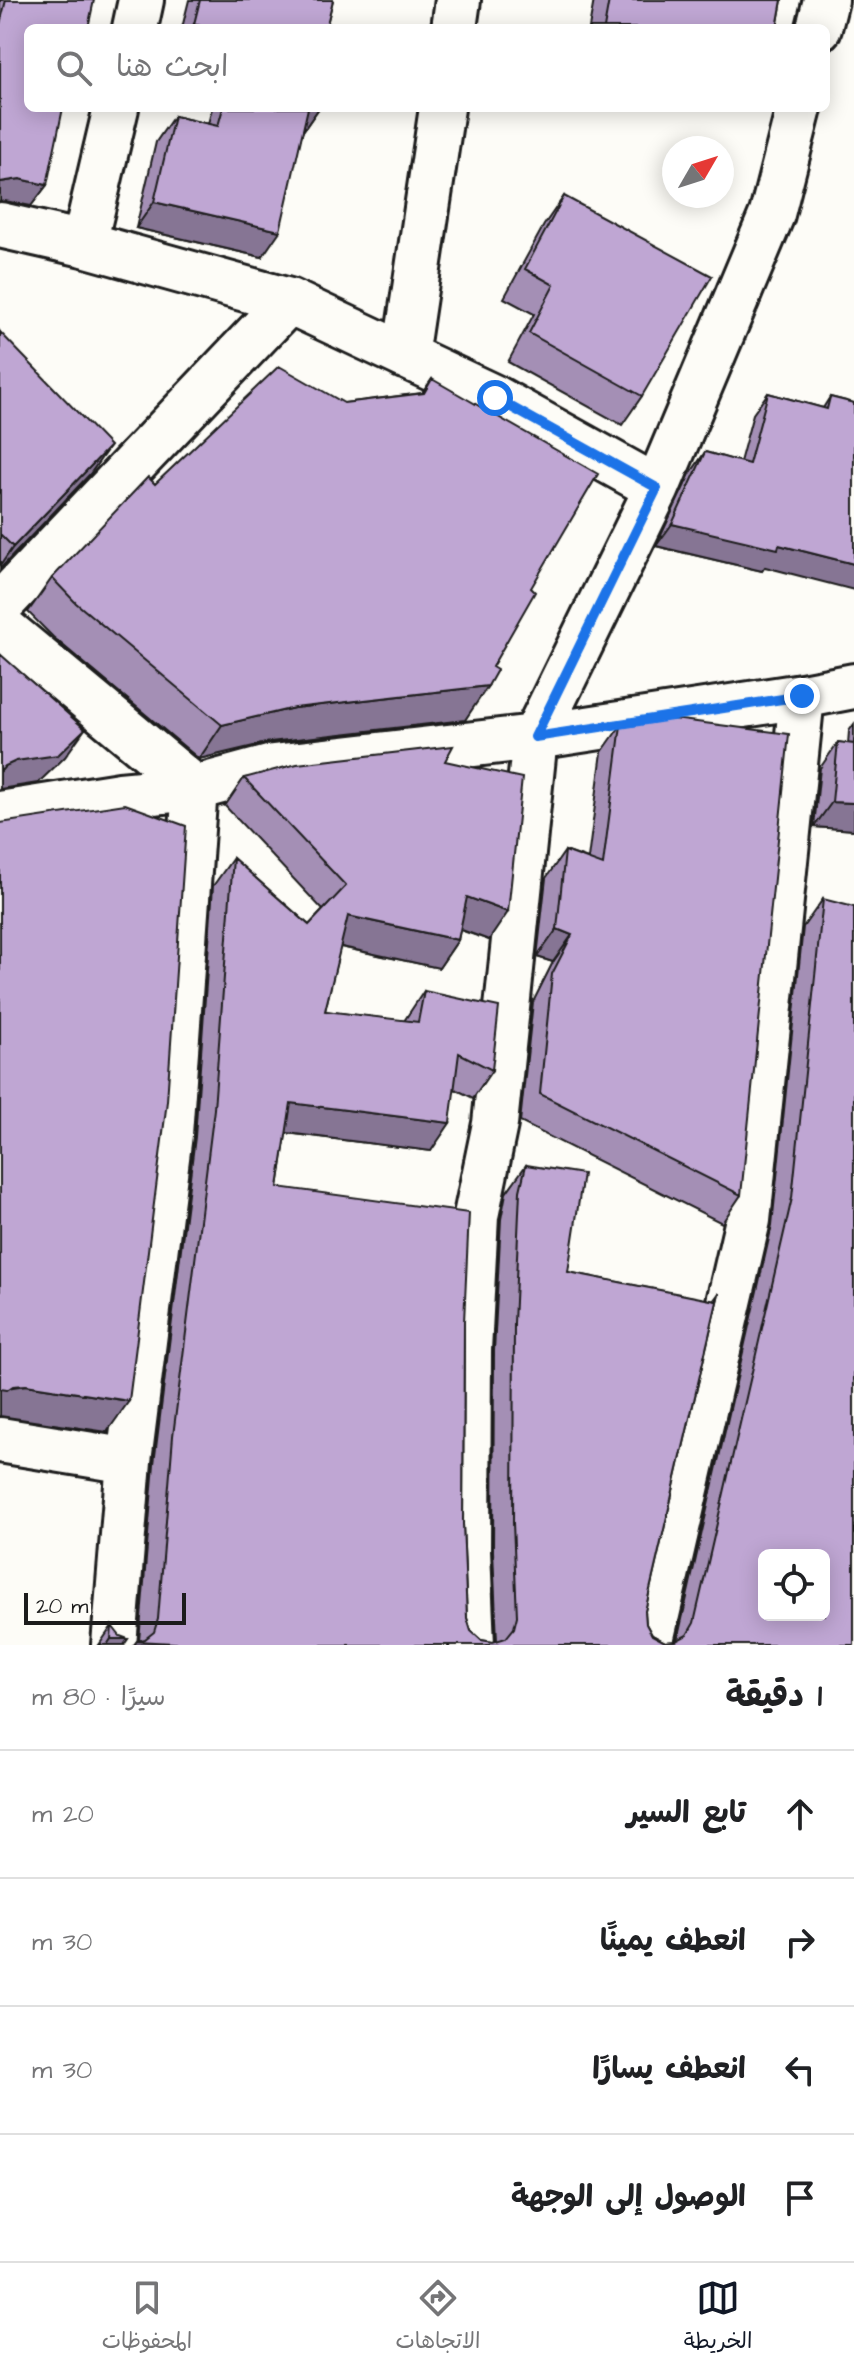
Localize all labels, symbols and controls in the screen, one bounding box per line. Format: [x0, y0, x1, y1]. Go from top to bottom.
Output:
search box [24, 24, 830, 112]
icon: search [52, 46, 96, 90]
text: ابحث هنا [116, 46, 228, 88]
north arrow [662, 136, 734, 208]
route start [477, 380, 513, 416]
route end [784, 678, 820, 714]
map controls [758, 1549, 830, 1621]
button: locate [758, 1549, 830, 1621]
scale bar [24, 1589, 186, 1625]
text: 20 m [36, 1591, 88, 1622]
text: 1 دقيقة [726, 1672, 822, 1720]
text: سيرًا · 80 m [32, 1679, 166, 1715]
text: تابع السير [627, 1792, 746, 1834]
icon: ahead [778, 1792, 822, 1836]
text: 20 m [32, 1796, 94, 1832]
text: انعطف يمينًا [600, 1920, 746, 1962]
icon: right [778, 1920, 822, 1964]
text: 30 m [32, 1924, 92, 1960]
text: انعطف يسارًا [592, 2048, 746, 2090]
icon: left [778, 2048, 822, 2092]
text: 30 m [32, 2052, 92, 2088]
text: الوصول إلى الوجهة [511, 2176, 746, 2218]
icon: arrive [778, 2176, 822, 2220]
tab: المحفوظات [102, 2276, 192, 2360]
tab: الاتجاهات [396, 2276, 480, 2360]
tab: الخريطة [684, 2276, 752, 2360]

